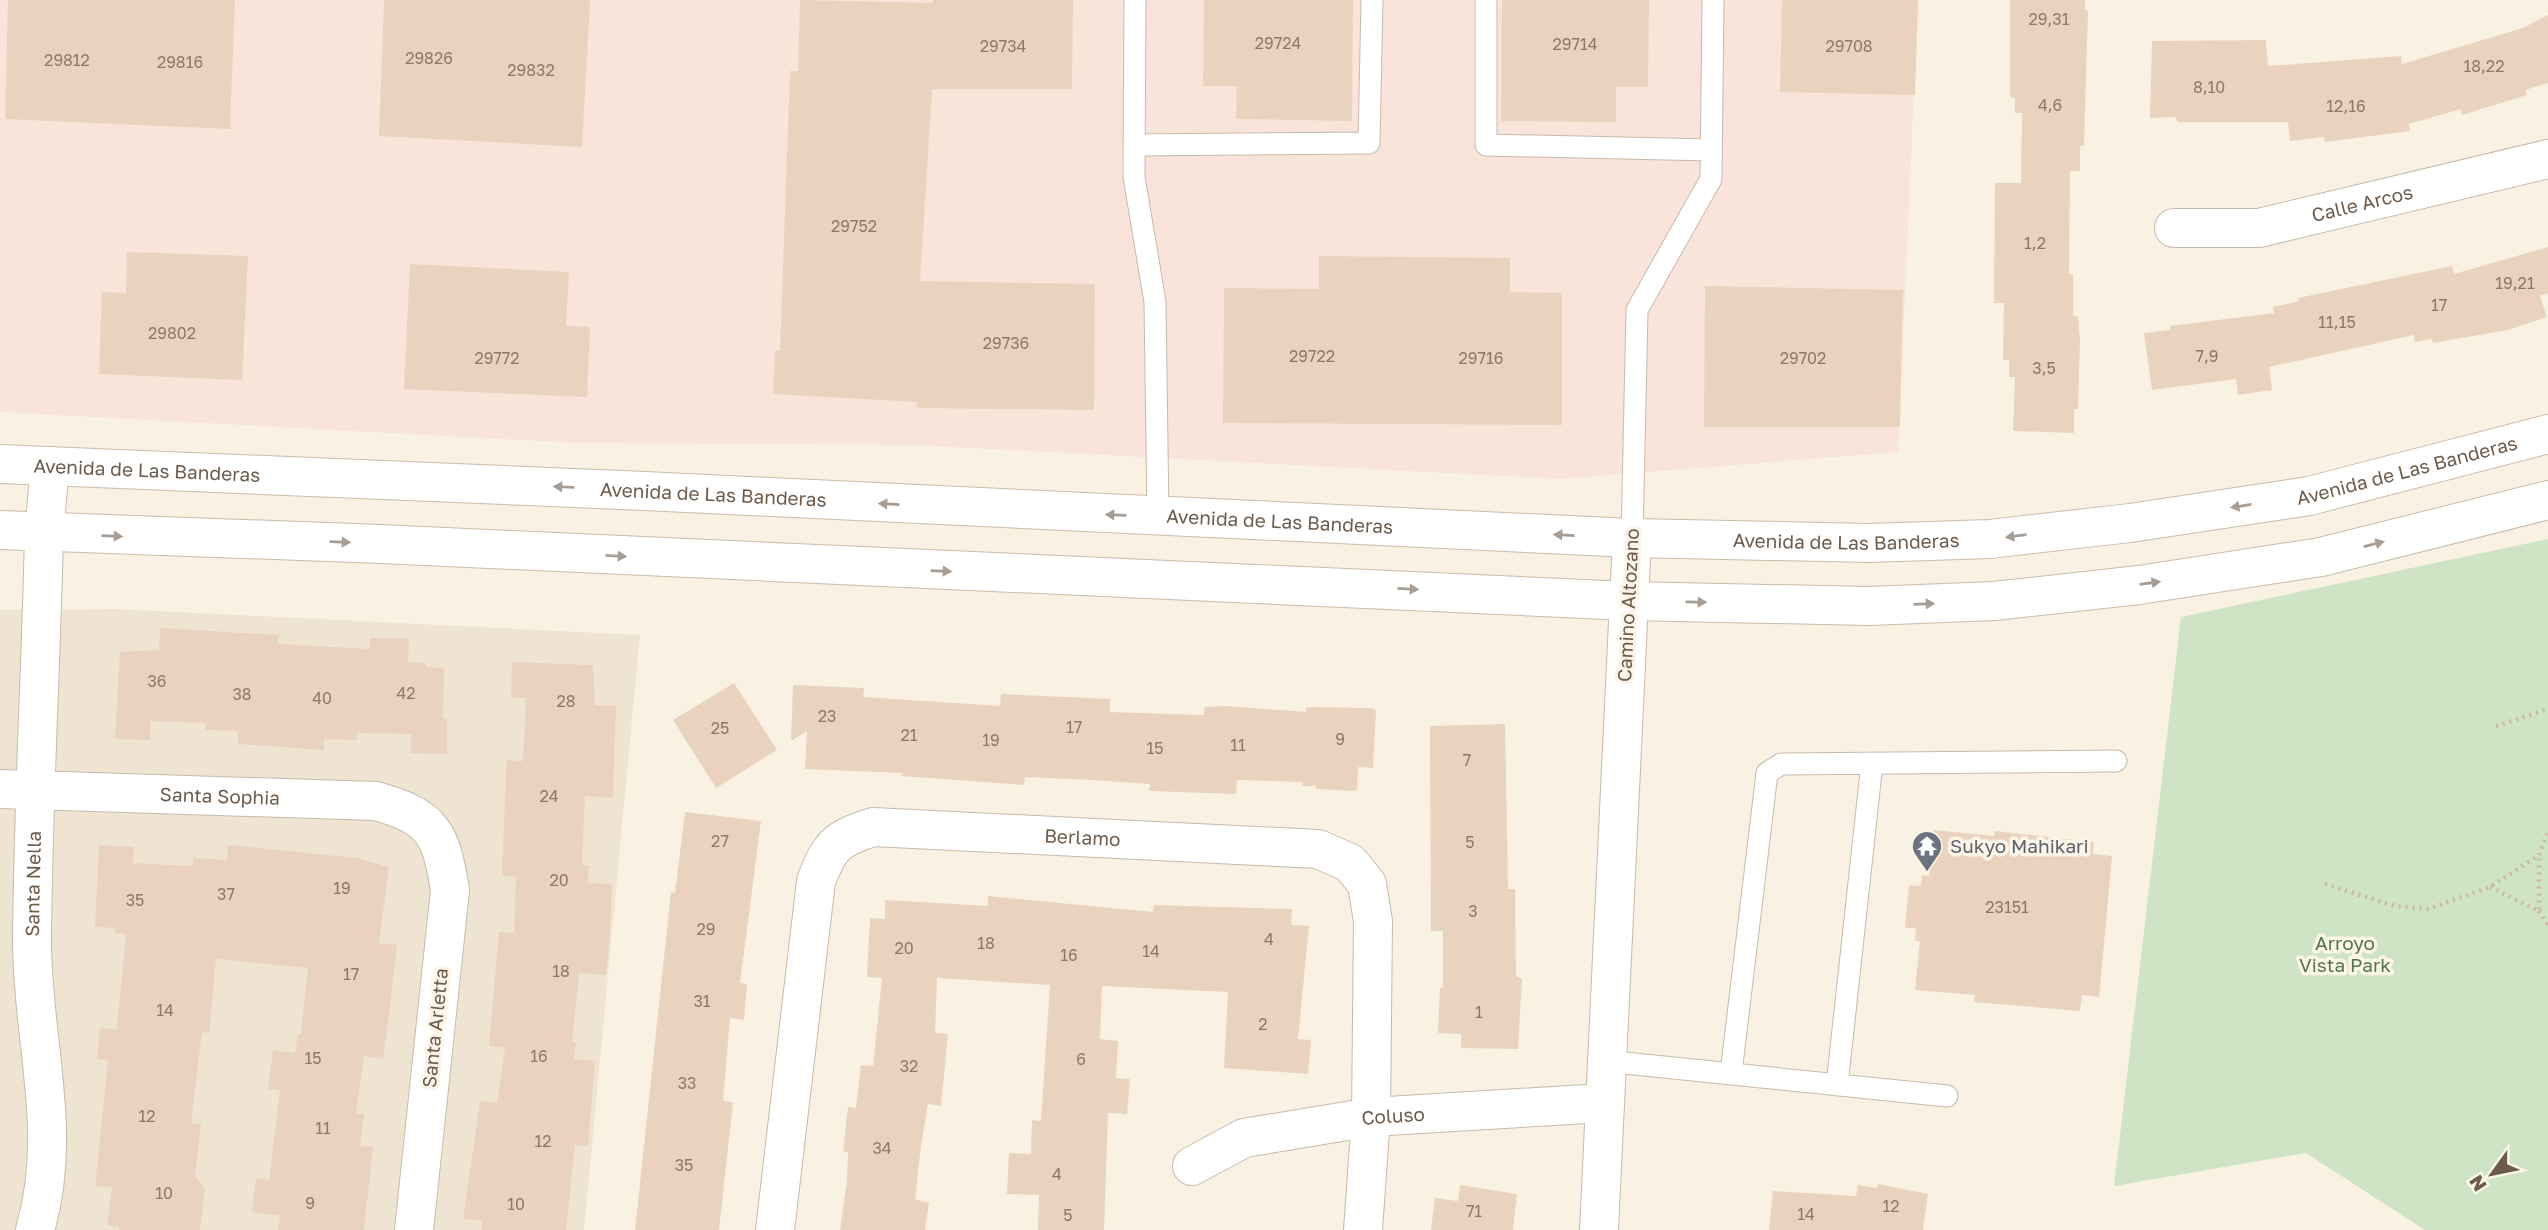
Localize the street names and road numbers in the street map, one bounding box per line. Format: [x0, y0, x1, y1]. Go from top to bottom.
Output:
street label: Calle Arcos [2309, 180, 2415, 226]
street label: Avenida de Las Banderas [2295, 430, 2520, 509]
street label: Avenida de Las Banderas [33, 453, 261, 486]
street label: Avenida de Las Banderas [600, 477, 827, 511]
street label: Avenida de Las Banderas [1166, 504, 1394, 538]
street label: Camino Altozano [1612, 527, 1643, 682]
street label: Avenida de Las Banderas [1733, 528, 1960, 554]
street label: Santa Sophia [159, 782, 280, 809]
street label: Berlamo [1044, 823, 1121, 850]
street label: Santa Nella [20, 830, 45, 937]
street label: Santa Arletta [417, 967, 452, 1089]
street label: Coluso [1360, 1102, 1425, 1129]

